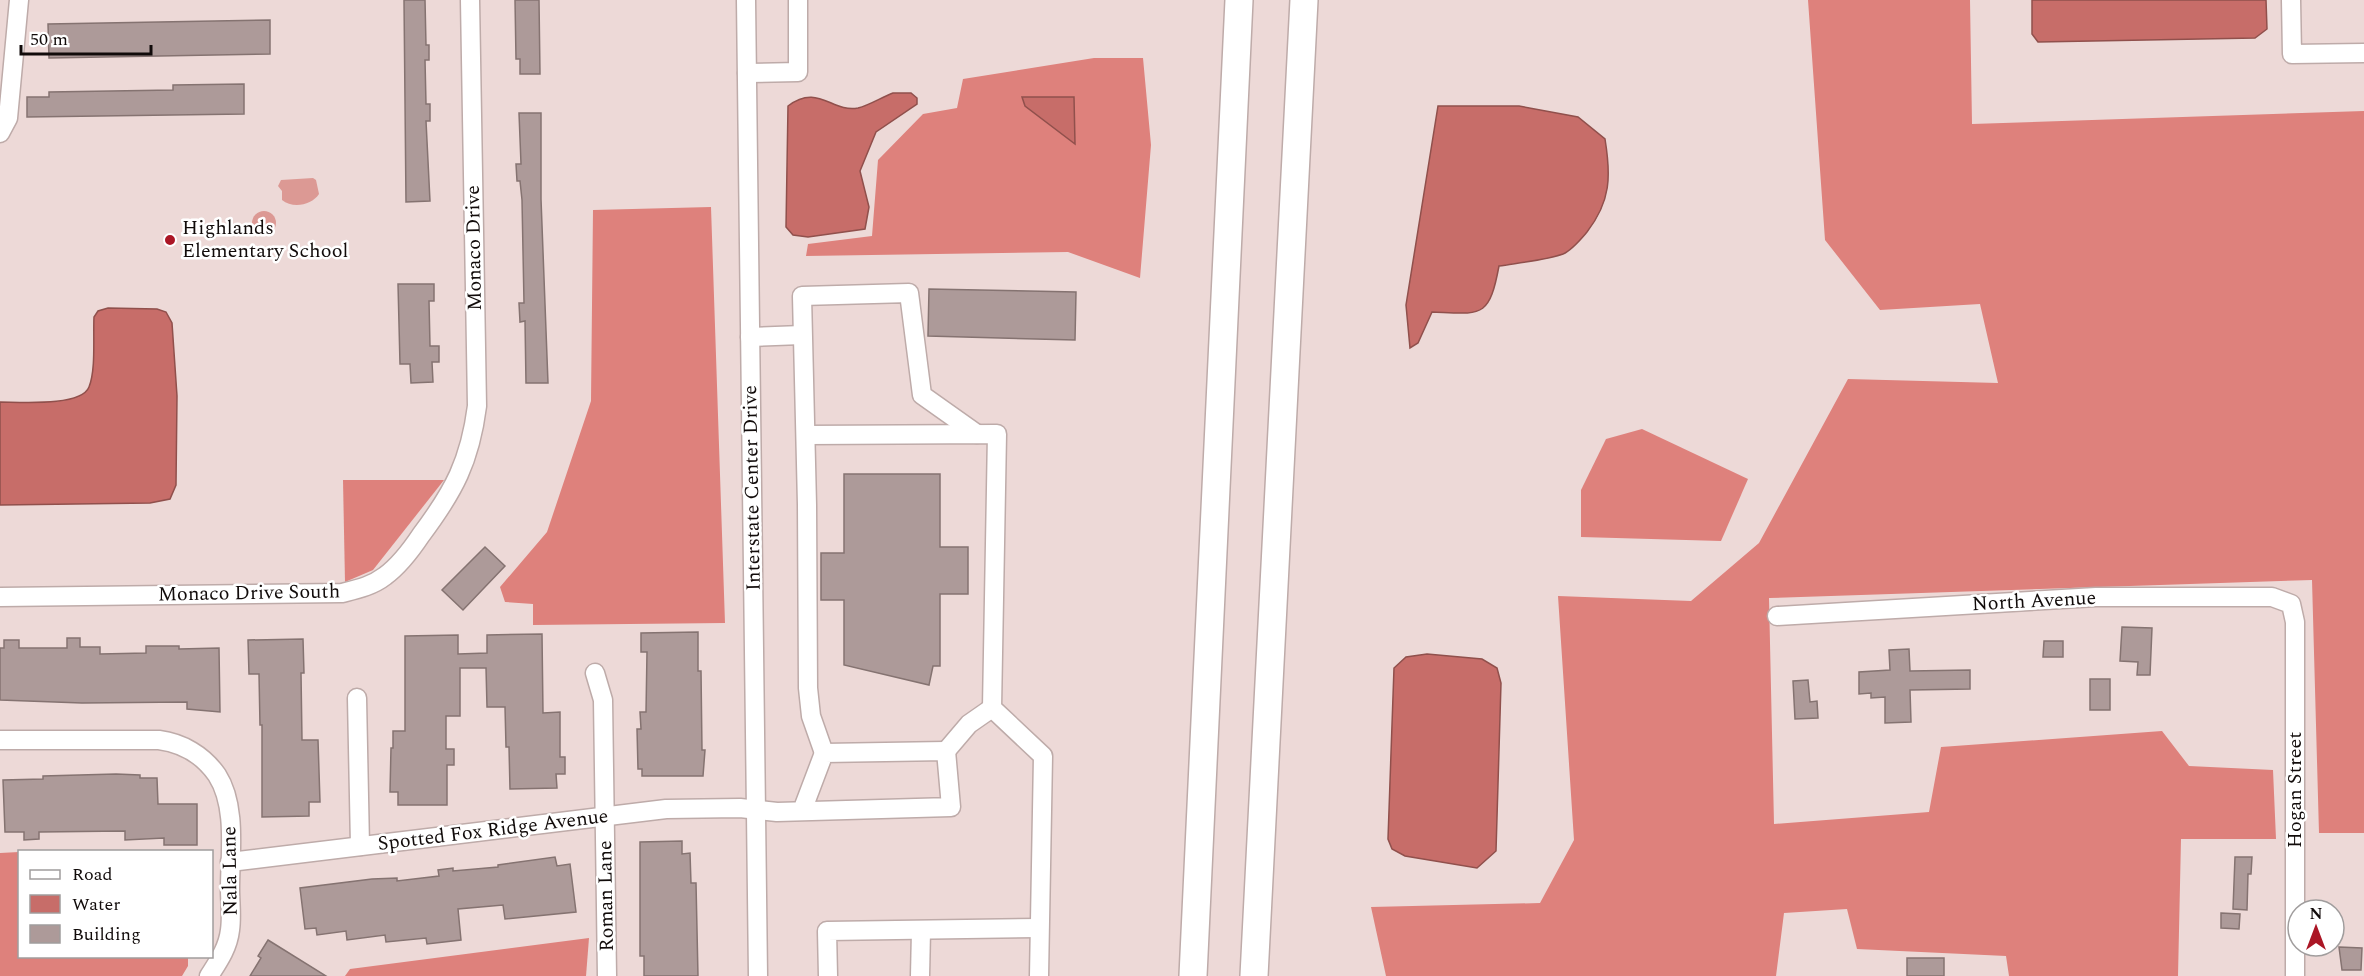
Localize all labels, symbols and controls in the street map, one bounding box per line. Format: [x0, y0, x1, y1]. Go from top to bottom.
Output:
scale bar [21, 18, 152, 56]
text: 50 m [30, 26, 68, 53]
street label: Monaco Drive [458, 185, 490, 311]
place label: Highlands Elementary School [182, 213, 348, 266]
marker: Highlands Elementary School [163, 233, 177, 247]
street label: Interstate Center Drive [735, 385, 769, 591]
street label: Monaco Drive South [158, 576, 340, 610]
street label: North Avenue [1971, 583, 2097, 619]
street label: Hogan Street [2280, 732, 2310, 848]
street label: Spotted Fox Ridge Avenue [376, 801, 610, 859]
street label: Nala Lane [214, 826, 246, 916]
street label: Roman Lane [590, 840, 622, 952]
legend [18, 850, 213, 958]
text: Road [72, 861, 113, 888]
text: Water [72, 891, 120, 918]
north arrow [2286, 898, 2346, 958]
text: N [2309, 902, 2323, 926]
text: Building [72, 921, 141, 948]

